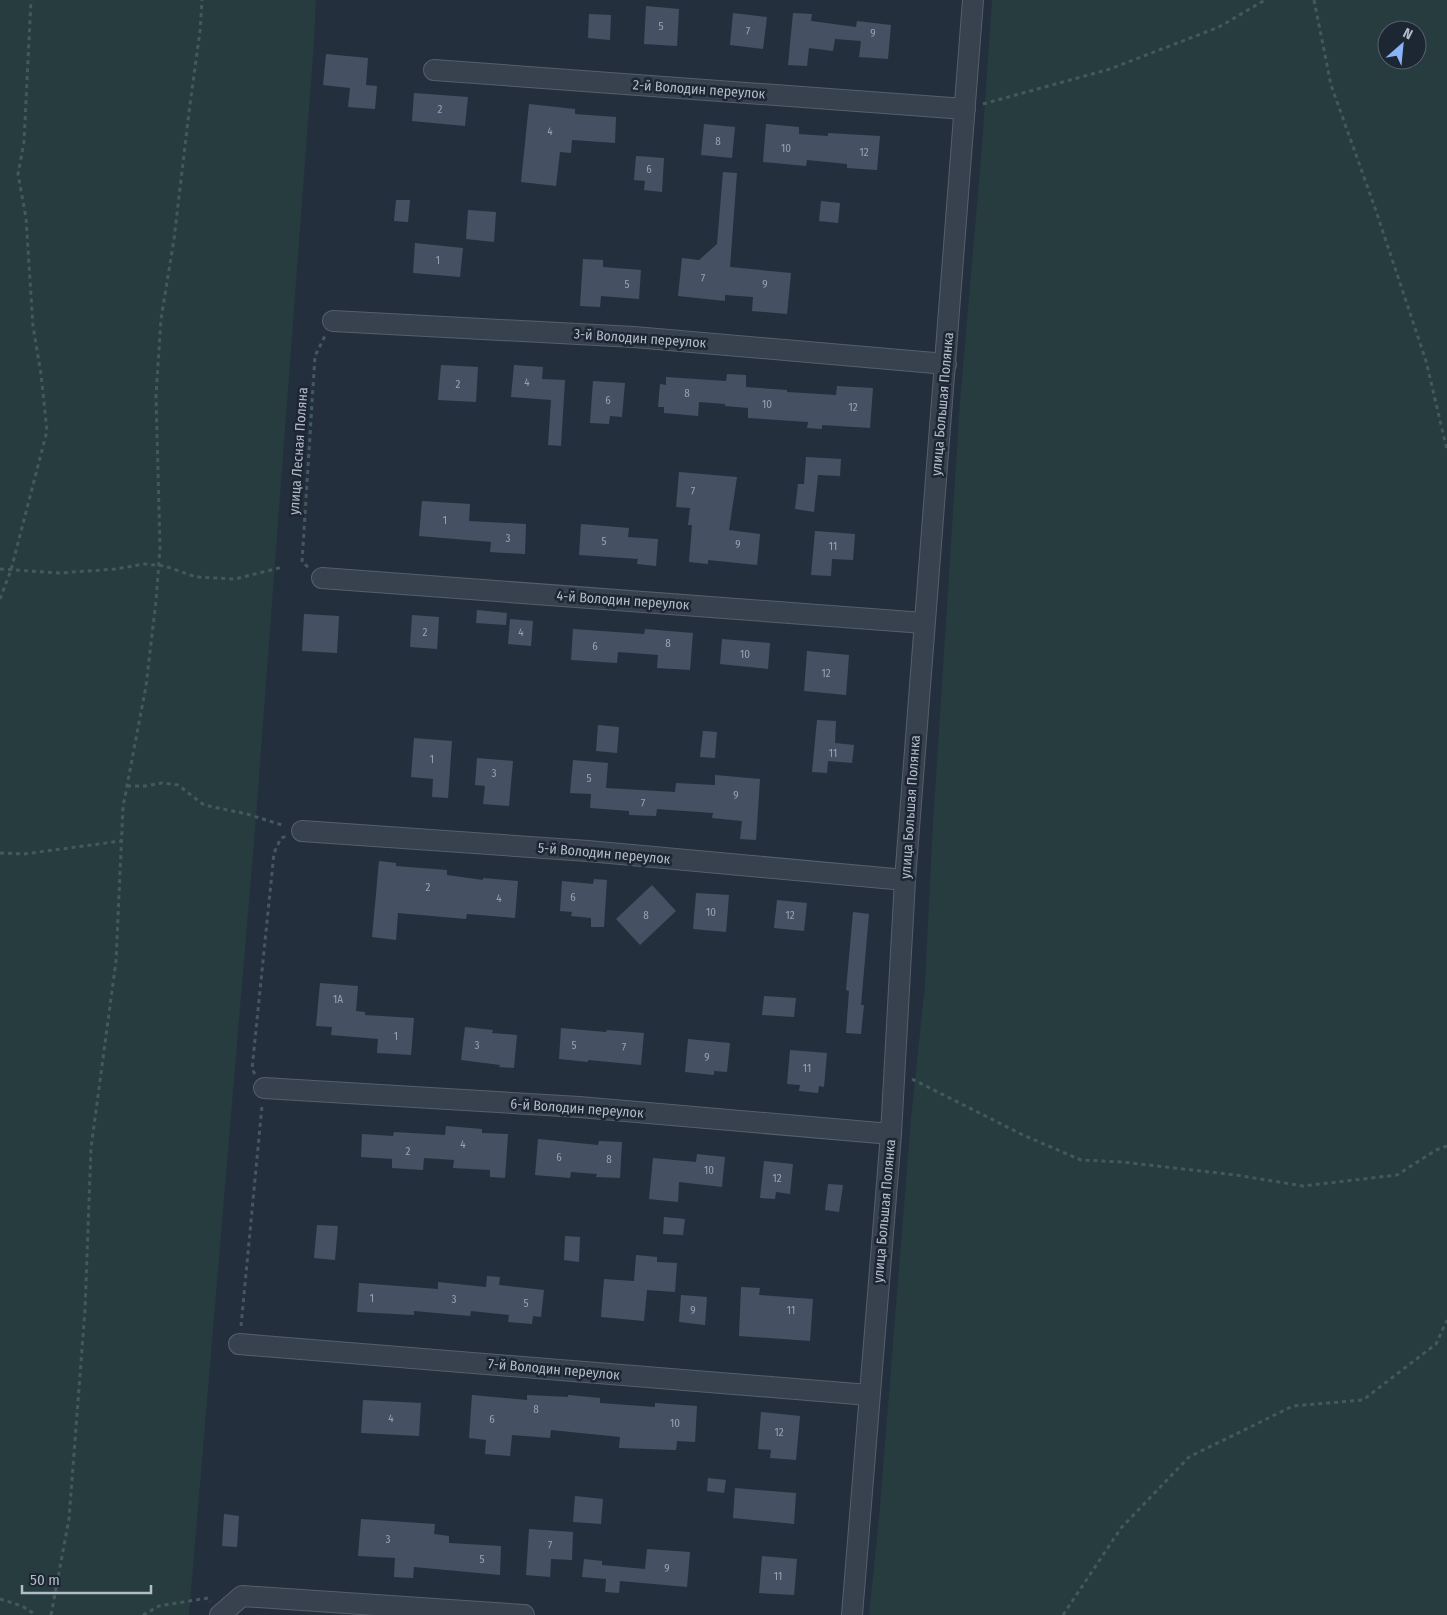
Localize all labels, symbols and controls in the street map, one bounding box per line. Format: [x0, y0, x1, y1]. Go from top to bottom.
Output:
house number: 5 [658, 20, 664, 33]
north arrow [1377, 20, 1427, 70]
text: N [1400, 24, 1415, 43]
house number: 7 [746, 25, 751, 38]
house number: 9 [870, 27, 876, 40]
street label: 2-й Володин переулок [632, 76, 766, 103]
house number: 2 [438, 103, 443, 116]
house number: 4 [547, 125, 553, 138]
house number: 8 [715, 135, 721, 148]
house number: 10 [781, 142, 791, 155]
house number: 12 [859, 146, 869, 159]
house number: 6 [646, 163, 652, 176]
house number: 1 [436, 254, 440, 267]
house number: 7 [701, 272, 706, 285]
house number: 5 [624, 278, 630, 291]
house number: 9 [762, 278, 768, 291]
street label: 3-й Володин переулок [573, 325, 707, 352]
street label: улица Большая Полянка [928, 331, 957, 477]
house number: 4 [524, 376, 530, 389]
house number: 2 [456, 378, 461, 391]
street label: улица Лесная Поляна [286, 386, 311, 516]
house number: 8 [684, 387, 690, 400]
house number: 6 [605, 394, 611, 407]
house number: 10 [762, 398, 772, 411]
house number: 12 [848, 401, 858, 414]
house number: 7 [691, 485, 696, 498]
house number: 1 [443, 514, 447, 527]
house number: 3 [506, 532, 511, 545]
house number: 5 [601, 535, 607, 548]
house number: 9 [735, 538, 741, 551]
house number: 11 [829, 540, 837, 553]
street label: 4-й Володин переулок [556, 587, 690, 614]
house number: 2 [423, 626, 428, 639]
house number: 4 [518, 626, 524, 639]
house number: 8 [665, 637, 671, 650]
house number: 6 [592, 640, 598, 653]
house number: 10 [740, 648, 750, 661]
house number: 12 [821, 667, 831, 680]
street label: улица Большая Полянка [897, 734, 924, 880]
house number: 11 [829, 747, 837, 760]
house number: 1 [430, 753, 434, 766]
house number: 3 [492, 767, 497, 780]
house number: 5 [586, 772, 592, 785]
house number: 9 [733, 789, 739, 802]
house number: 7 [641, 797, 646, 810]
street label: 5-й Володин переулок [537, 839, 671, 868]
house number: 2 [426, 881, 431, 894]
house number: 6 [570, 891, 576, 904]
house number: 4 [496, 892, 502, 905]
house number: 10 [706, 906, 716, 919]
house number: 8 [643, 909, 649, 922]
house number: 12 [785, 909, 795, 922]
house number: 1А [333, 993, 343, 1006]
house number: 1 [394, 1030, 398, 1043]
house number: 3 [475, 1039, 480, 1052]
house number: 5 [571, 1039, 577, 1052]
house number: 7 [622, 1041, 627, 1054]
house number: 9 [704, 1051, 710, 1064]
house number: 11 [803, 1062, 811, 1075]
street label: 6-й Володин переулок [510, 1095, 645, 1122]
house number: 4 [460, 1138, 466, 1151]
street label: улица Большая Полянка [870, 1138, 899, 1284]
house number: 2 [406, 1145, 411, 1158]
house number: 6 [556, 1151, 562, 1164]
house number: 8 [606, 1153, 612, 1166]
house number: 10 [704, 1164, 714, 1177]
house number: 12 [772, 1172, 782, 1185]
house number: 1 [370, 1292, 374, 1305]
house number: 3 [452, 1293, 457, 1306]
house number: 5 [523, 1297, 529, 1310]
house number: 9 [690, 1304, 696, 1317]
house number: 11 [787, 1304, 795, 1317]
street label: 7-й Володин переулок [487, 1355, 621, 1384]
house number: 8 [533, 1403, 539, 1416]
house number: 4 [388, 1412, 394, 1425]
house number: 6 [489, 1413, 495, 1426]
house number: 10 [670, 1417, 680, 1430]
house number: 12 [774, 1426, 784, 1439]
house number: 3 [386, 1533, 391, 1546]
house number: 7 [548, 1539, 553, 1552]
house number: 5 [479, 1553, 485, 1566]
scale bar [22, 1562, 151, 1594]
house number: 9 [664, 1562, 670, 1575]
house number: 11 [774, 1570, 782, 1583]
text: 50 m [30, 1571, 60, 1589]

